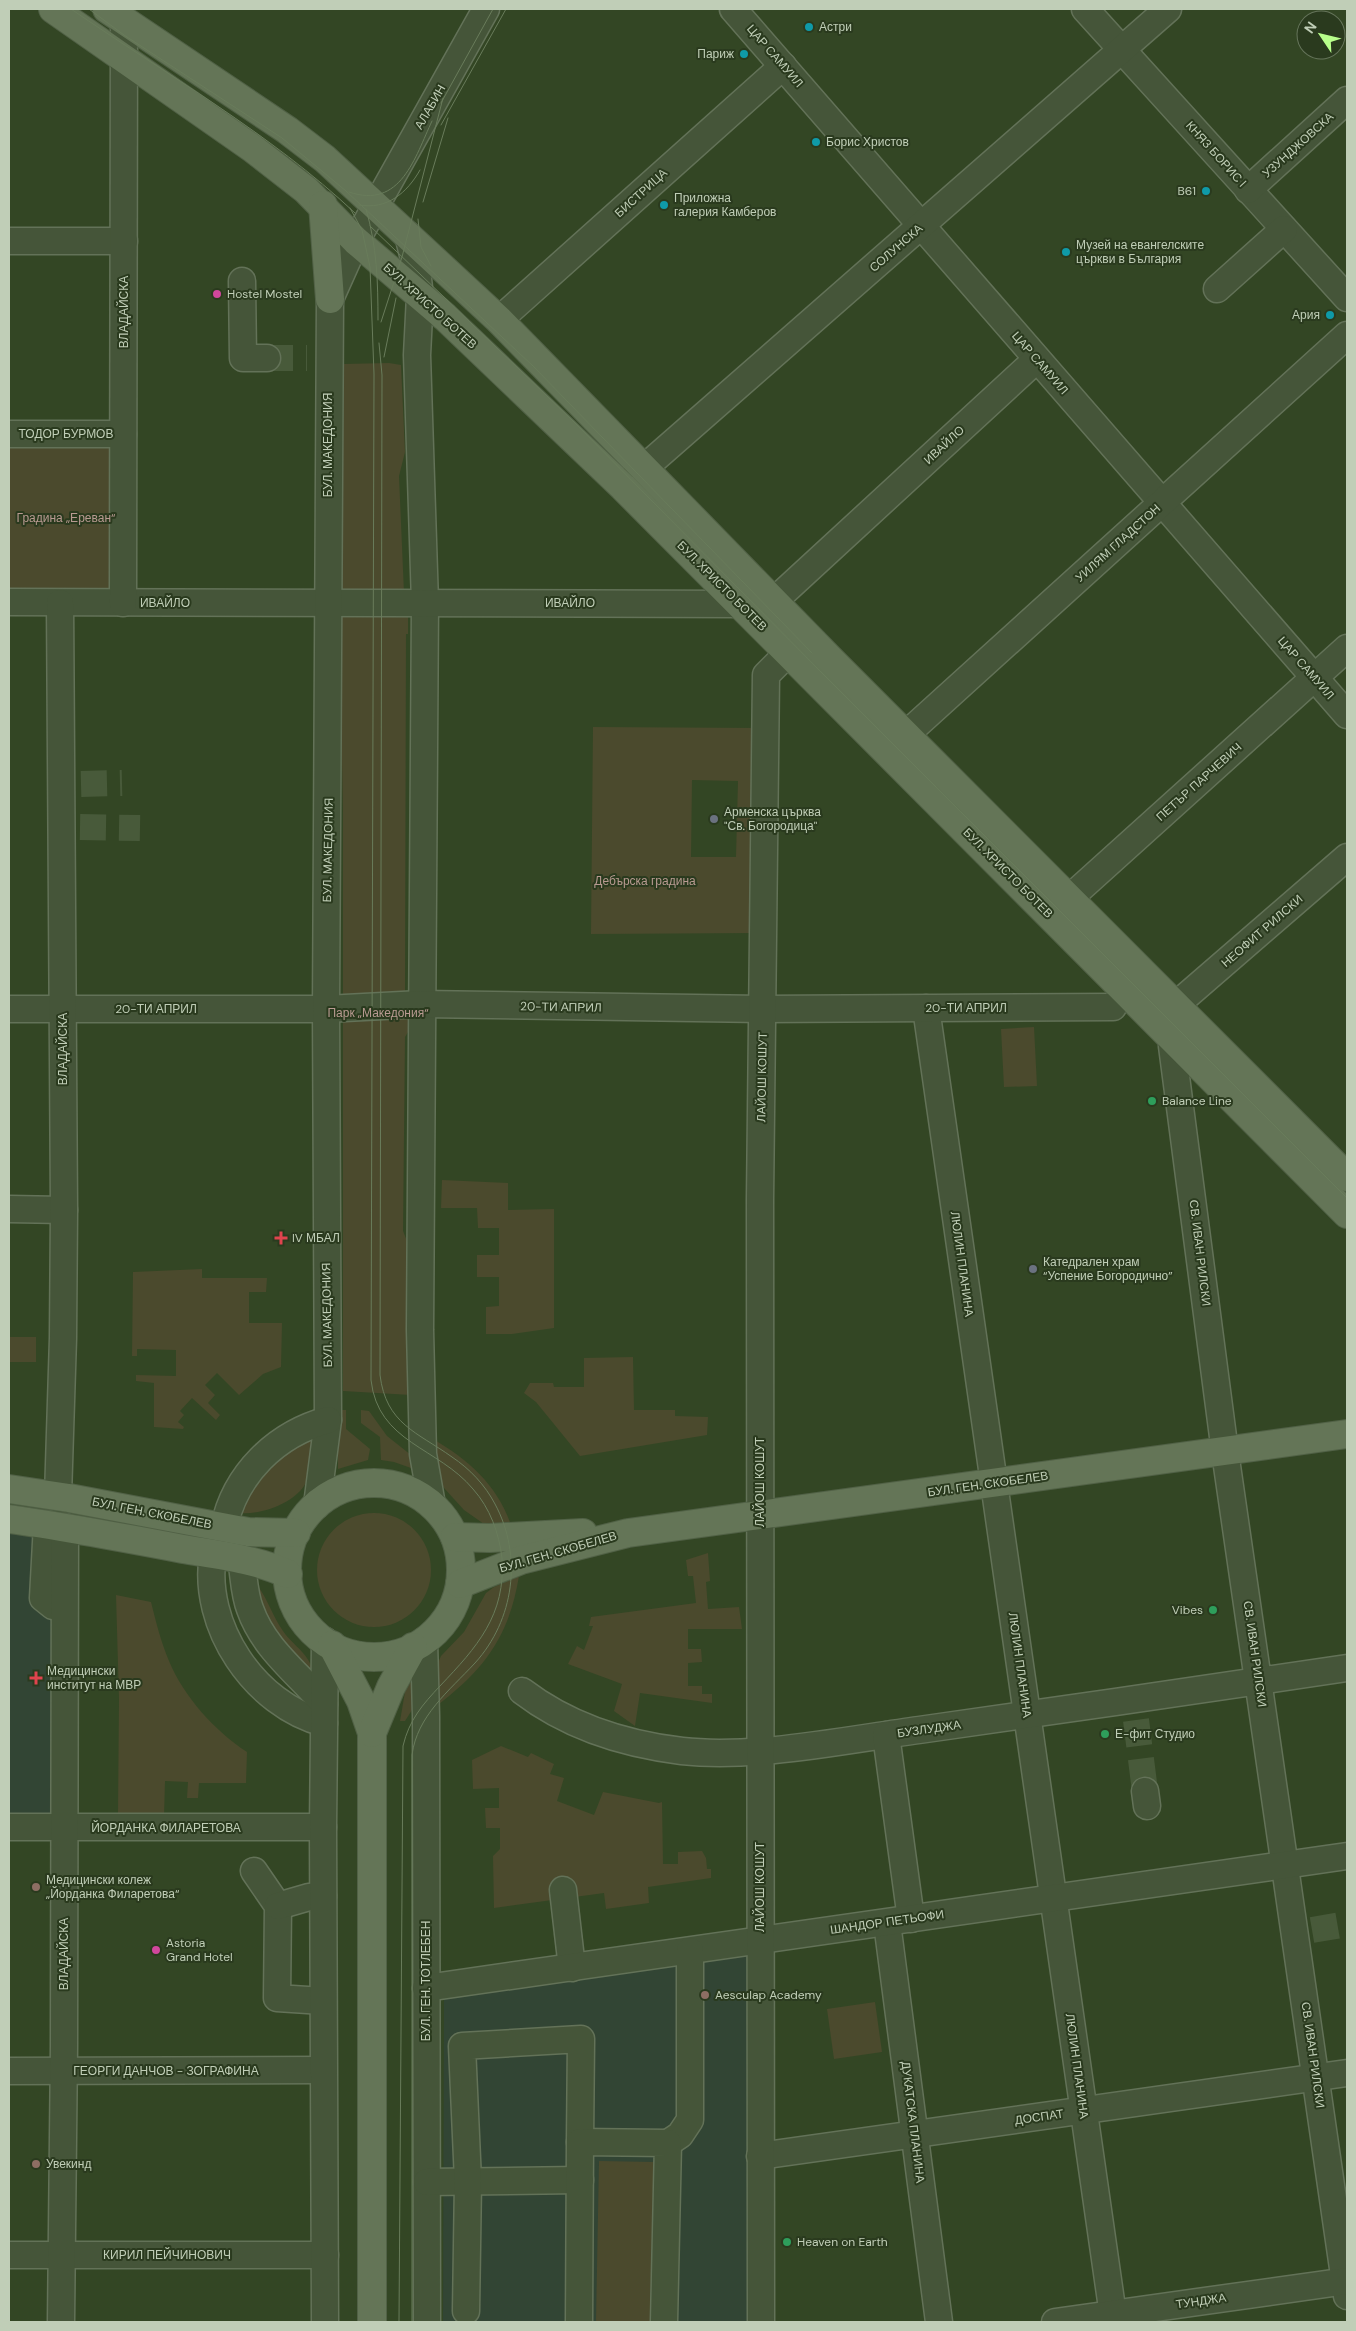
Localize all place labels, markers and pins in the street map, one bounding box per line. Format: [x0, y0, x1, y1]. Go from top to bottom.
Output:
place label: Астри [819, 19, 852, 35]
marker: Астри [803, 21, 815, 33]
place label: Париж [697, 46, 734, 62]
marker: Париж [738, 48, 750, 60]
place label: Борис Христов [826, 134, 909, 150]
marker: Борис Христов [810, 136, 822, 148]
place label: B61 [1177, 183, 1196, 199]
marker: B61 [1200, 185, 1212, 197]
place label: Приложна галерия Камберов [674, 190, 776, 220]
marker: Приложна галерия Камберов [658, 199, 670, 211]
place label: Музей на евангелските църкви в България [1076, 237, 1204, 267]
marker: Музей на евангелските църкви в България [1060, 246, 1072, 258]
place label: Hostel Mostel [227, 286, 302, 302]
marker: Hostel Mostel [211, 288, 223, 300]
place label: Ария [1292, 307, 1320, 323]
marker: Ария [1324, 309, 1336, 321]
place label: Арменска църква "Св. Богородица" [724, 804, 821, 834]
marker: Арменска църква "Св. Богородица" [708, 813, 720, 825]
place label: Balance Line [1162, 1093, 1232, 1109]
marker: Balance Line [1146, 1095, 1158, 1107]
place label: IV МБАЛ [292, 1230, 340, 1246]
marker: IV МБАЛ [274, 1231, 288, 1245]
place label: Катедрален храм “Успение Богородично” [1043, 1254, 1173, 1284]
marker: Катедрален храм “Успение Богородично” [1027, 1263, 1039, 1275]
place label: Vibes [1172, 1602, 1203, 1618]
marker: Vibes [1207, 1604, 1219, 1616]
place label: Медицински институт на МВР [47, 1663, 141, 1693]
marker: Медицински институт на МВР [29, 1671, 43, 1685]
place label: Е-фит Студио [1115, 1726, 1195, 1742]
marker: Е-фит Студио [1099, 1728, 1111, 1740]
place label: Медицински колеж „Йорданка Филаретова“ [46, 1872, 180, 1902]
marker: Медицински колеж „Йорданка Филаретова“ [30, 1881, 42, 1893]
place label: Astoria Grand Hotel [166, 1935, 233, 1965]
marker: Astoria Grand Hotel [150, 1944, 162, 1956]
place label: Aesculap Academy [715, 1987, 822, 2003]
marker: Aesculap Academy [699, 1989, 711, 2001]
place label: Увекинд [46, 2156, 91, 2172]
marker: Увекинд [30, 2158, 42, 2170]
place label: Heaven on Earth [797, 2234, 888, 2250]
marker: Heaven on Earth [781, 2236, 793, 2248]

